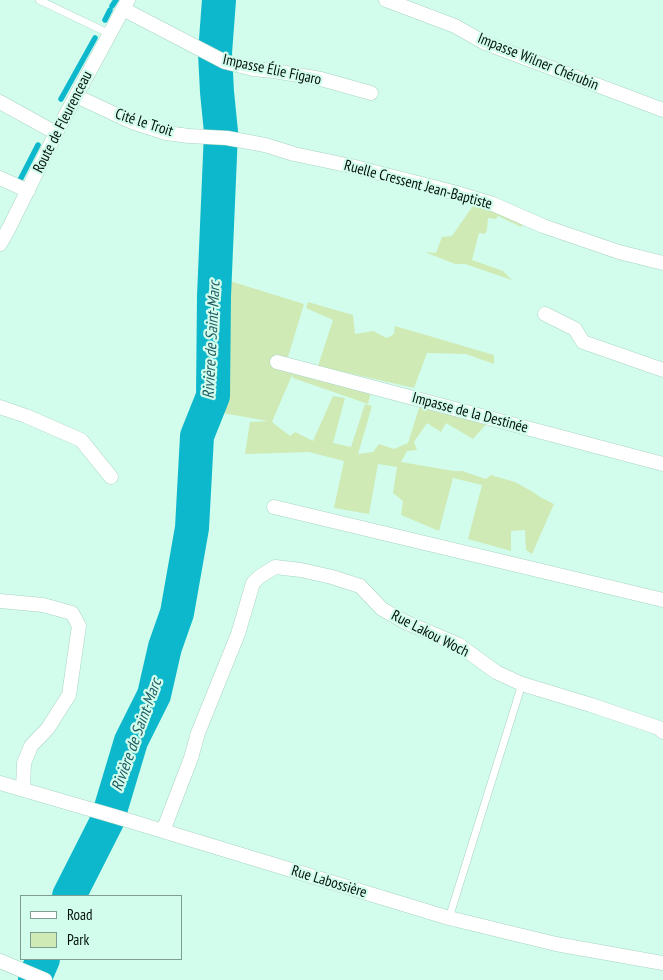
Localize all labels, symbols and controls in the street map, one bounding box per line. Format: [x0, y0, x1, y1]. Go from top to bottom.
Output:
street label: Impasse Wilner Chérubin [475, 30, 601, 94]
street label: Impasse Élie Figaro [221, 51, 323, 89]
street label: Route de Fleurenceau [30, 68, 96, 176]
street label: Cité le Troit [113, 105, 175, 141]
street label: Ruelle Cressent Jean-Baptiste [342, 157, 494, 213]
water label: Rivière de Saint-Marc [199, 281, 225, 399]
street label: Impasse de la Destinée [410, 389, 530, 437]
street label: Rue Lakou Woch [388, 607, 472, 661]
water label: Rivière de Saint-Marc [108, 676, 166, 794]
street label: Rue Labossière [289, 862, 369, 902]
legend [20, 895, 182, 960]
text: Road [67, 905, 93, 924]
text: Park [67, 930, 89, 949]

